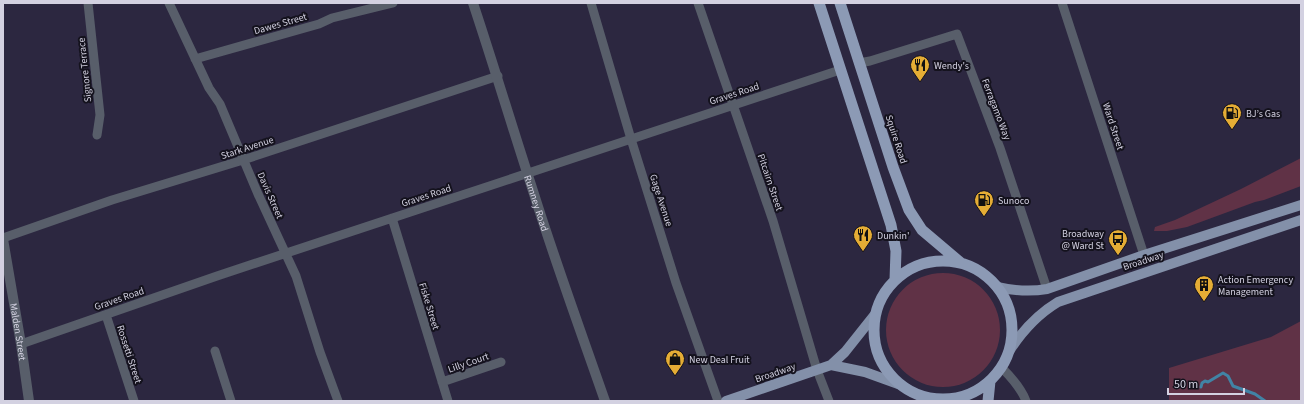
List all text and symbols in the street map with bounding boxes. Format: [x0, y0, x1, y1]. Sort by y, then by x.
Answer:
street label: Dawes Street [252, 10, 309, 38]
street label: Signore Terrace [75, 37, 95, 103]
restaurant icon: Wendy's [909, 54, 931, 82]
place label: Wendy's [934, 59, 969, 73]
street label: Ferragamo Way [978, 77, 1014, 142]
street label: Graves Road [708, 79, 761, 109]
street label: Ward Street [1099, 101, 1127, 152]
fuel station icon: BJ’s Gas [1221, 102, 1243, 130]
place label: BJ’s Gas [1246, 107, 1280, 121]
street label: Squire Road [882, 113, 911, 166]
street label: Stark Avenue [219, 133, 275, 163]
street label: Pitcairn Street [754, 152, 787, 213]
street label: Davis Street [254, 170, 287, 221]
street label: Rumney Road [520, 173, 552, 233]
street label: Gage Avenue [646, 173, 676, 228]
street label: Graves Road [400, 181, 453, 211]
fuel station icon: Sunoco [973, 189, 995, 217]
place label: Sunoco [998, 194, 1029, 208]
restaurant icon: Dunkin' [852, 224, 874, 252]
place label: Broadway @ Ward St [1061, 227, 1105, 253]
bus stop icon: Broadway @ Ward St [1107, 228, 1129, 256]
place label: Dunkin' [877, 229, 909, 243]
street label: Broadway [1121, 248, 1166, 274]
place label: Action Emergency Management [1218, 273, 1293, 299]
building icon: Action Emergency Management [1193, 274, 1215, 302]
street label: Fiske Street [415, 281, 443, 332]
street label: Graves Road [93, 284, 146, 314]
street label: Malden Street [6, 302, 29, 362]
street label: Rossetti Street [113, 323, 145, 386]
shop icon: New Deal Fruit [664, 348, 686, 376]
street label: Lilly Court [446, 349, 491, 376]
place label: New Deal Fruit [689, 353, 750, 367]
street label: Broadway [753, 359, 798, 386]
scale bar [1168, 370, 1244, 396]
text: 50 m [1174, 376, 1198, 393]

